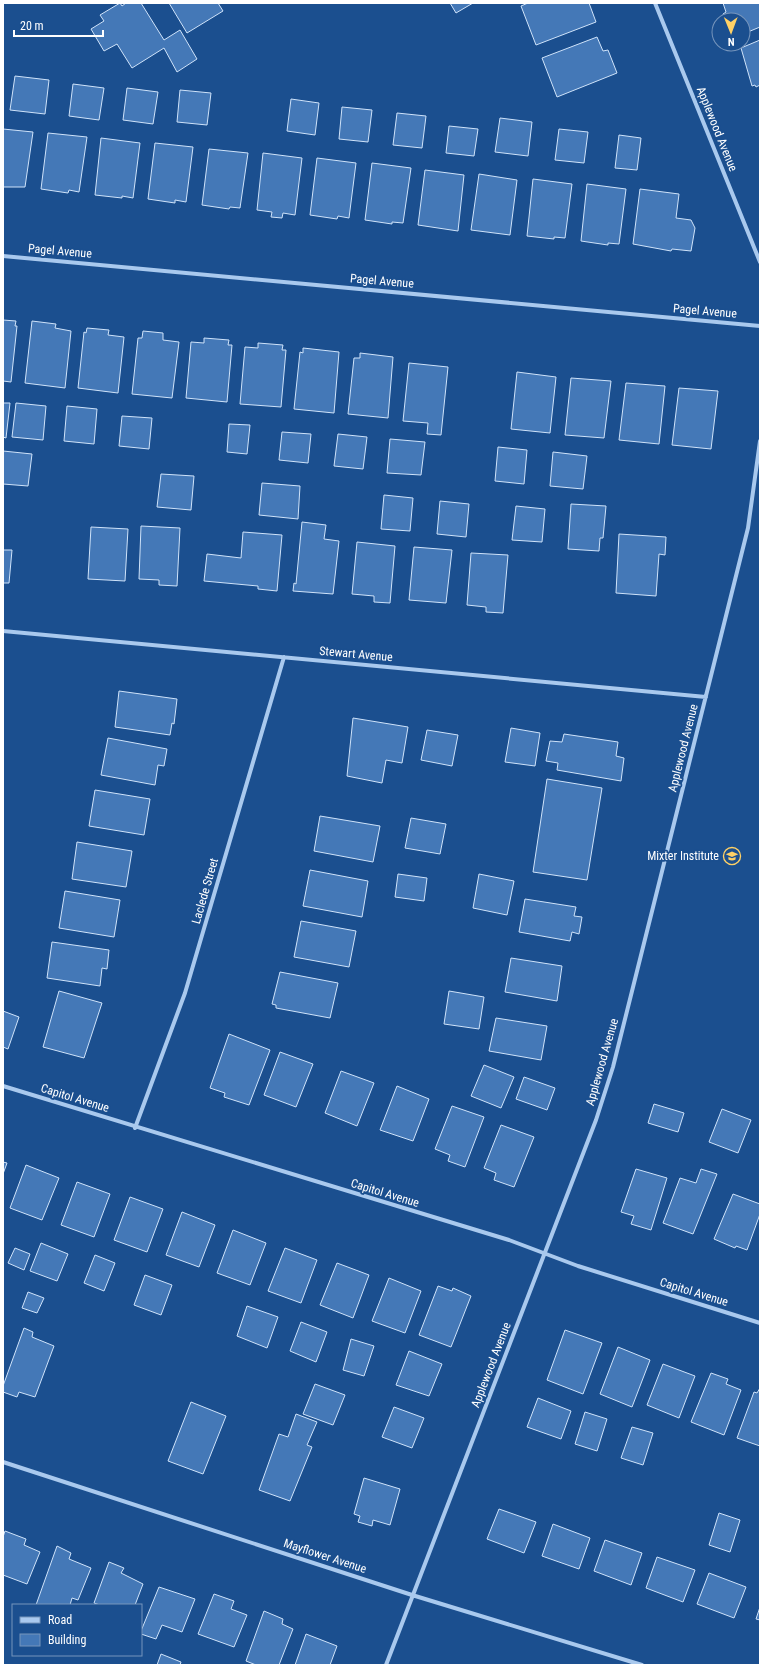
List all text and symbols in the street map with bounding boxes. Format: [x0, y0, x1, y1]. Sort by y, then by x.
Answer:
scale bar [14, 12, 103, 38]
north arrow [711, 12, 751, 52]
text: 20 m [20, 19, 44, 33]
text: N [727, 35, 735, 48]
street label: Applewood Avenue [694, 85, 741, 174]
street label: Pagel Avenue [28, 241, 93, 261]
street label: Pagel Avenue [350, 271, 415, 291]
street label: Pagel Avenue [673, 301, 738, 321]
street label: Stewart Avenue [319, 644, 394, 664]
street label: Applewood Avenue [665, 702, 701, 793]
school or university icon: Mixter Institute [722, 846, 742, 866]
place label: Mixter Institute [647, 849, 719, 863]
street label: Laclede Street [189, 856, 221, 926]
street label: Applewood Avenue [583, 1016, 621, 1107]
street label: Capitol Avenue [39, 1081, 111, 1115]
street label: Capitol Avenue [349, 1176, 421, 1210]
street label: Capitol Avenue [658, 1275, 730, 1309]
street label: Applewood Avenue [468, 1320, 514, 1410]
street label: Mayflower Avenue [282, 1536, 368, 1576]
legend [12, 1604, 142, 1656]
text: Road [48, 1613, 72, 1627]
text: Building [48, 1633, 86, 1647]

